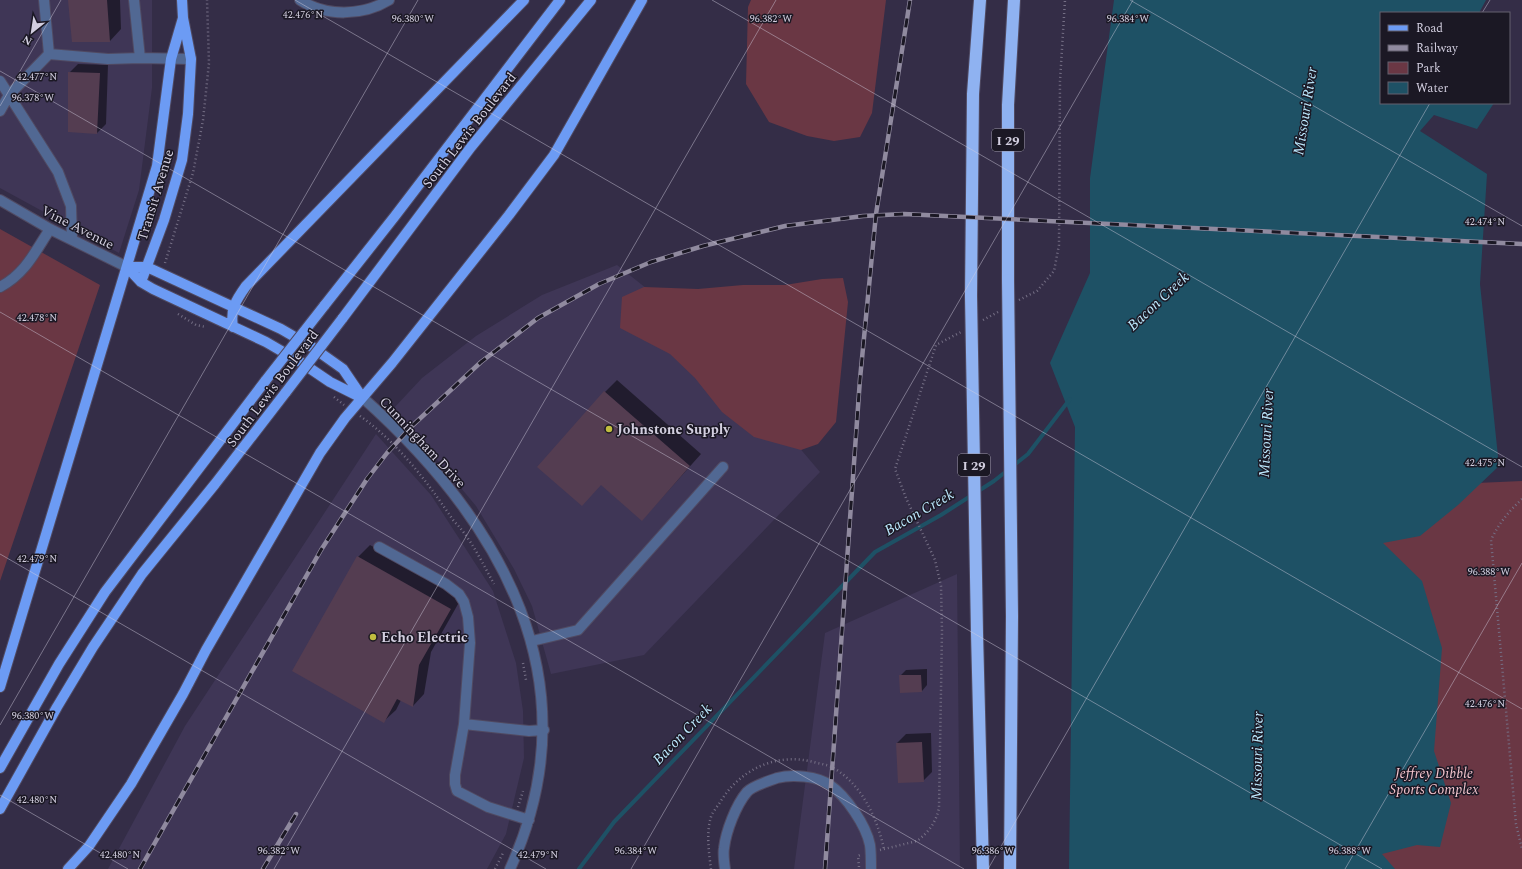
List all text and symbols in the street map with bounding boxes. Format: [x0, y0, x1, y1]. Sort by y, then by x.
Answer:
text: 42.476°N [283, 7, 323, 23]
text: 96.380°W [392, 11, 434, 27]
text: 96.382°W [750, 11, 792, 27]
text: 96.384°W [1107, 11, 1149, 27]
north arrow [12, 12, 52, 52]
legend [1380, 12, 1510, 104]
text: Road [1416, 19, 1443, 38]
text: N [19, 31, 35, 50]
text: Railway [1416, 39, 1459, 58]
text: Park [1416, 59, 1441, 78]
water label: Missouri River [1287, 64, 1324, 157]
street label: South Lewis Boulevard [417, 68, 522, 193]
text: 42.477°N [17, 69, 57, 85]
text: Water [1416, 79, 1448, 98]
text: 96.378°W [12, 90, 54, 106]
road number: I 29 [992, 129, 1024, 151]
street label: Transit Avenue [132, 147, 179, 244]
street label: Vine Avenue [38, 200, 118, 255]
text: 42.474°N [1465, 214, 1505, 230]
water label: Bacon Creek [1122, 266, 1195, 336]
text: 42.478°N [17, 310, 57, 326]
street label: South Lewis Boulevard [221, 325, 324, 451]
water label: Missouri River [1253, 387, 1280, 478]
street label: Cunningham Drive [374, 392, 471, 493]
place label: Johnstone Supply [617, 419, 731, 440]
marker: Johnstone Supply [604, 424, 614, 434]
road number: I 29 [958, 454, 990, 476]
text: 42.475°N [1465, 455, 1505, 471]
water label: Bacon Creek [880, 483, 959, 542]
text: 42.479°N [17, 551, 57, 567]
text: 96.388°W [1468, 564, 1510, 580]
place label: Echo Electric [381, 627, 468, 648]
marker: Echo Electric [368, 632, 378, 642]
text: 42.476°N [1465, 696, 1505, 712]
water label: Bacon Creek [647, 698, 718, 770]
text: 96.380°W [12, 708, 54, 724]
water label: Missouri River [1245, 710, 1270, 801]
park label: Jeffrey Dibble Sports Complex [1390, 763, 1478, 800]
text: 42.480°N [17, 792, 57, 808]
text: 96.382°W [258, 843, 300, 859]
text: 96.384°W [615, 843, 657, 859]
text: 96.386°W [972, 843, 1014, 859]
text: 96.388°W [1329, 843, 1371, 859]
text: 42.480°N [100, 847, 140, 863]
text: 42.479°N [518, 847, 558, 863]

